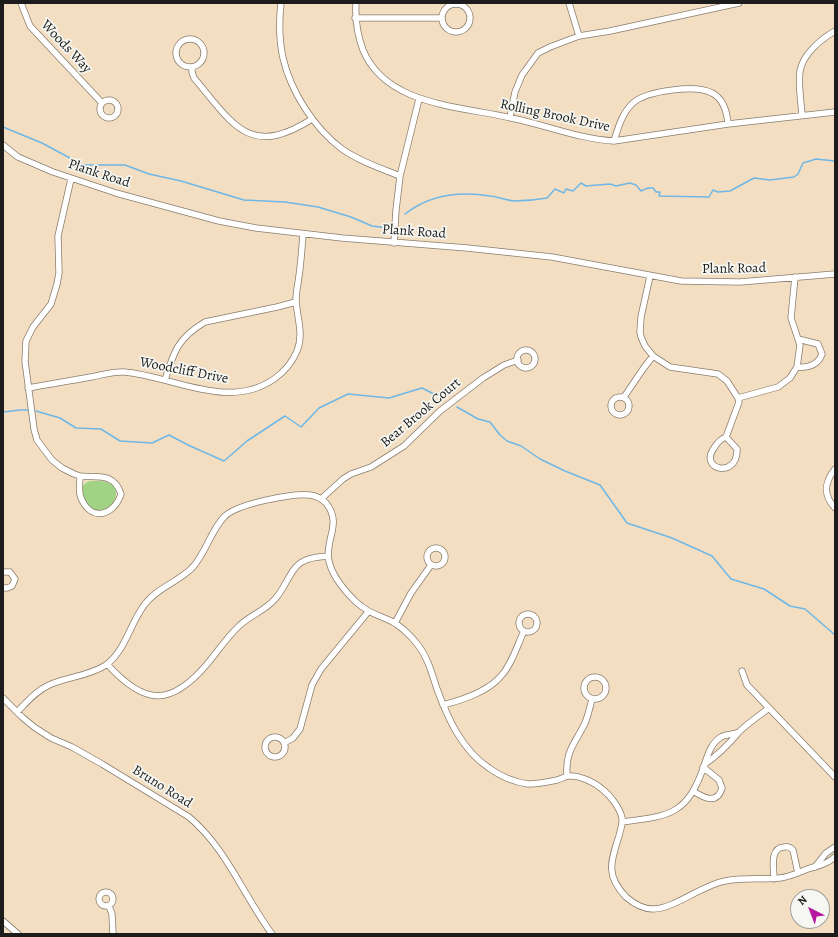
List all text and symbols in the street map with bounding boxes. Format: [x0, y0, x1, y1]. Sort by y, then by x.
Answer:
street label: Woods Way [37, 17, 95, 77]
street label: Rolling Brook Drive [499, 96, 611, 136]
street label: Plank Road [66, 156, 132, 192]
street label: Plank Road [381, 221, 447, 243]
street label: Plank Road [702, 260, 766, 278]
street label: Woodcliff Drive [138, 354, 230, 388]
street label: Bear Brook Court [378, 375, 464, 451]
street label: Bruno Road [129, 762, 195, 812]
north arrow [790, 889, 830, 929]
text: N [794, 892, 810, 909]

